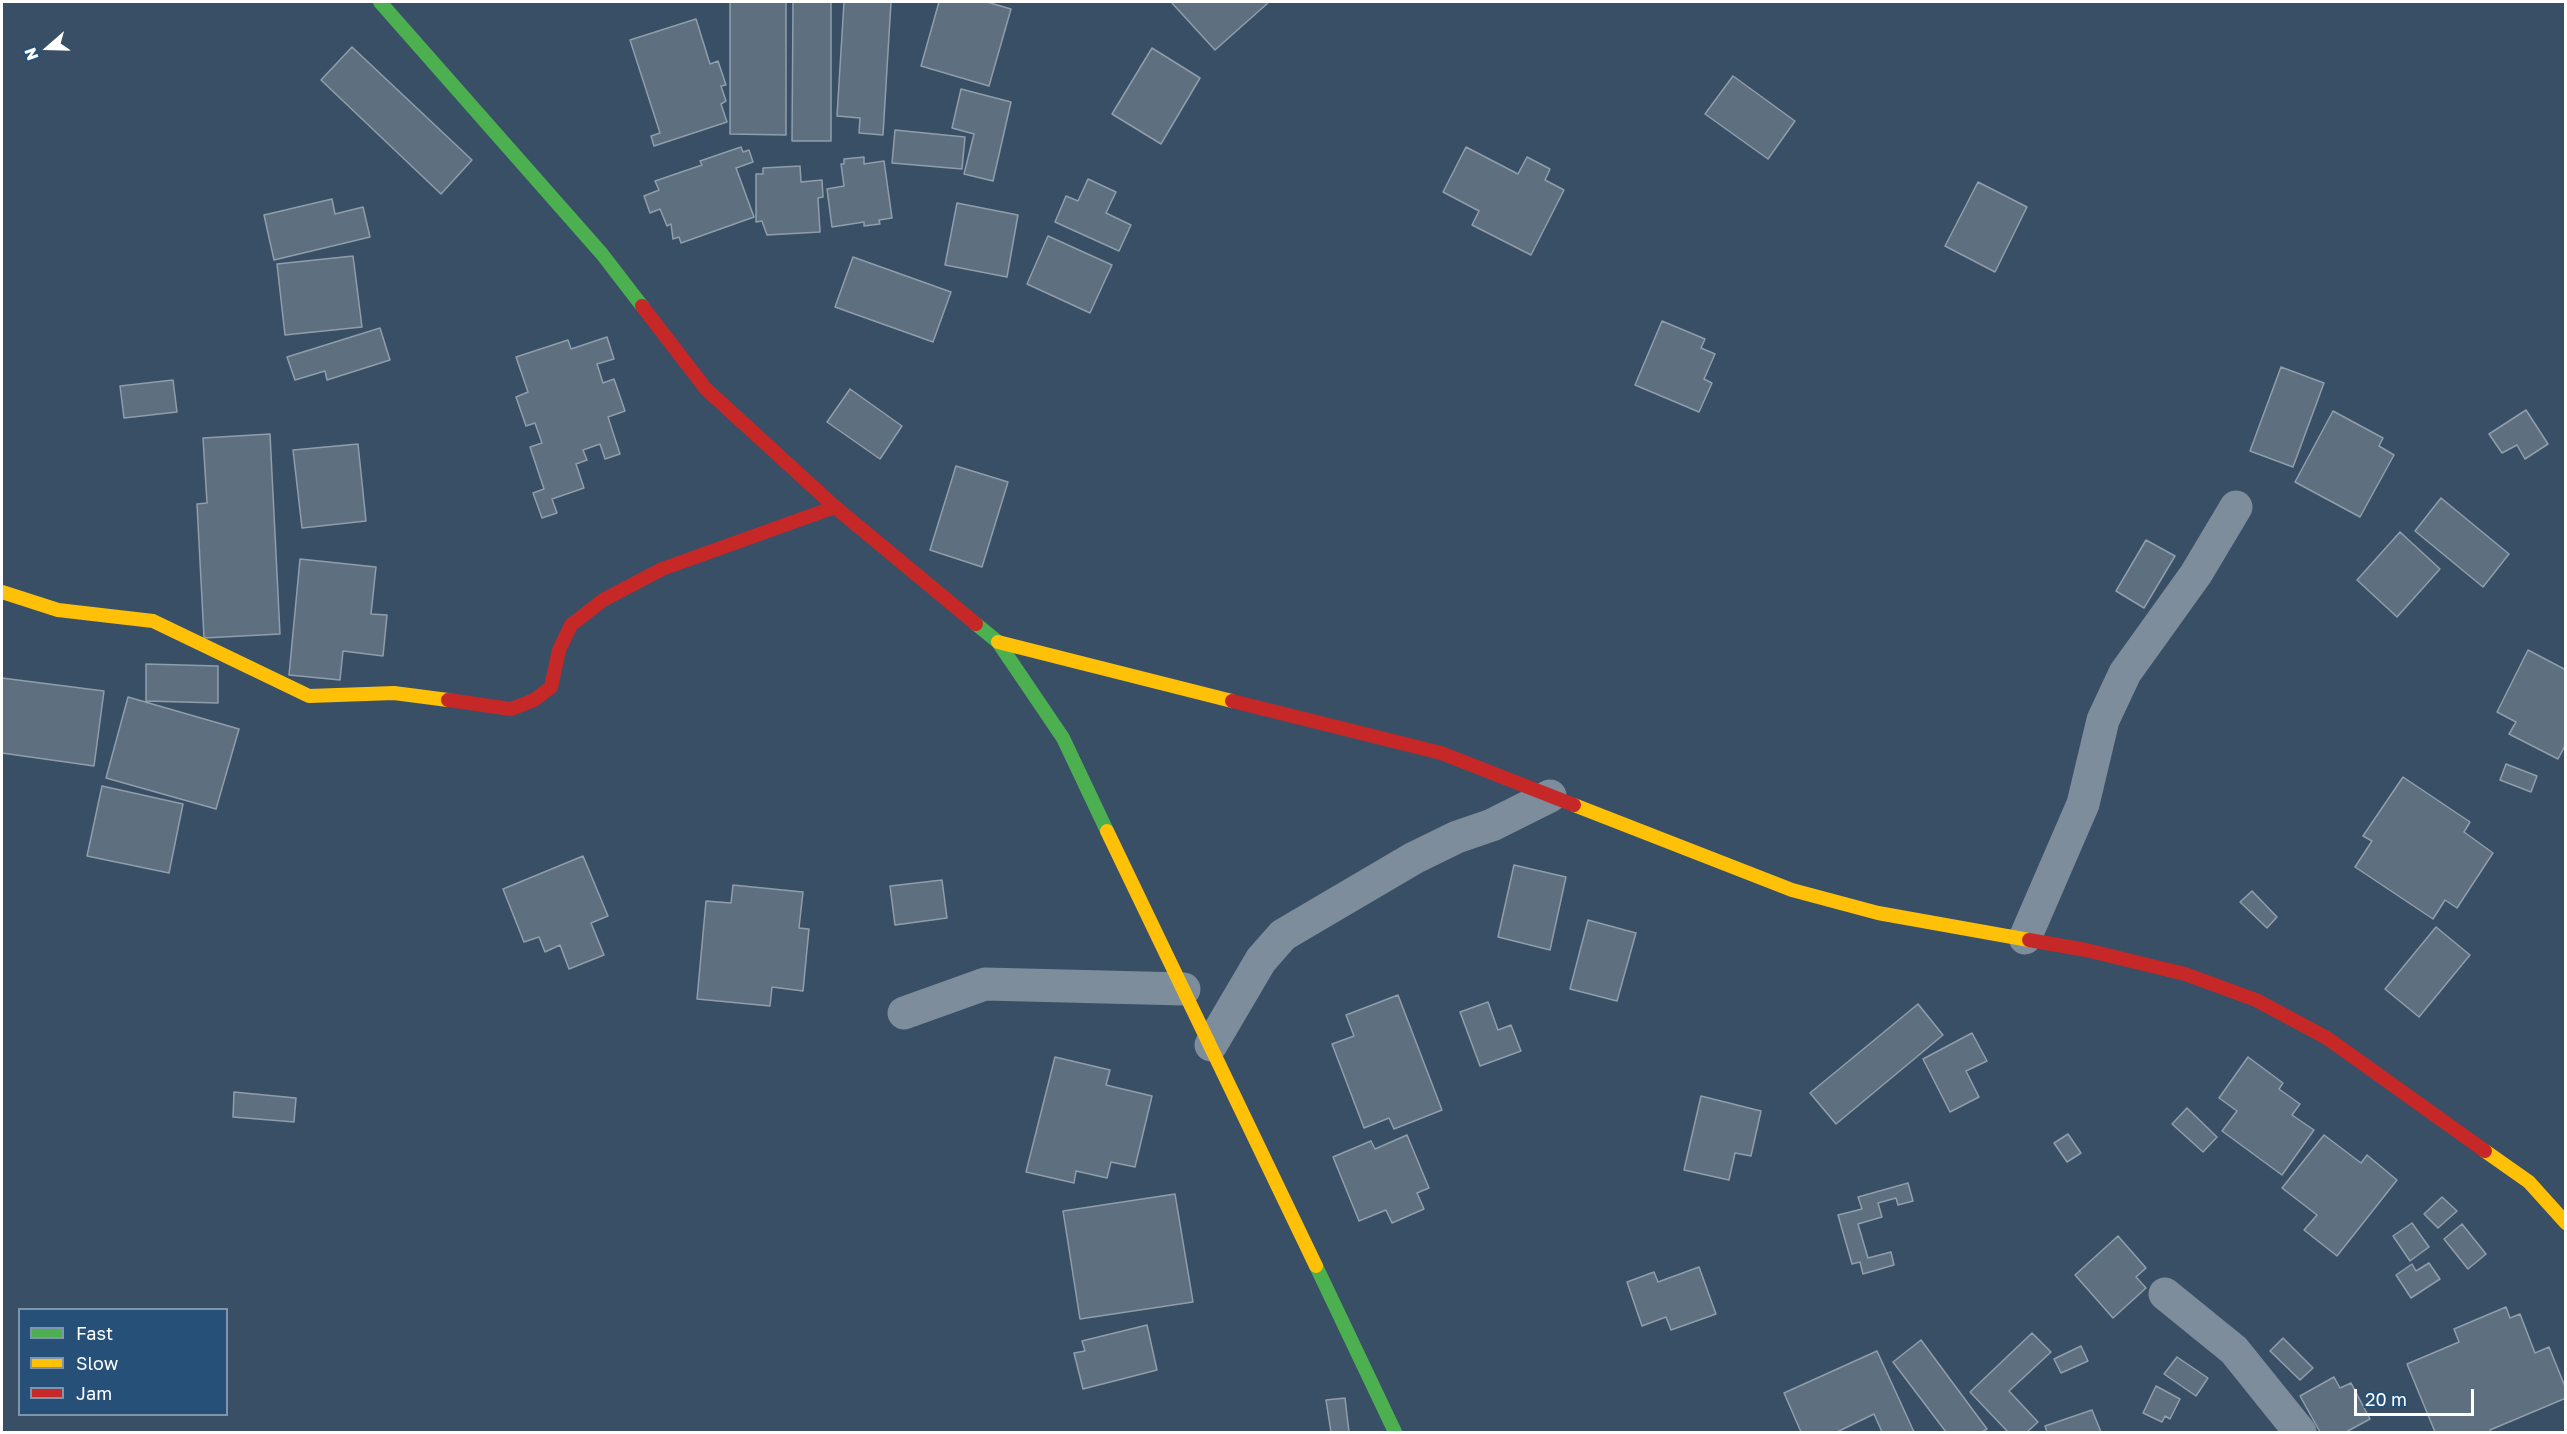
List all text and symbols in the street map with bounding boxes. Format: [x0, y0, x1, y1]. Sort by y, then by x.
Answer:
north arrow [18, 18, 78, 78]
text: N [20, 45, 43, 63]
legend [18, 1308, 228, 1416]
text: Fast [76, 1322, 113, 1344]
text: Slow [76, 1352, 118, 1374]
scale bar [2357, 1377, 2477, 1415]
text: Jam [76, 1382, 112, 1404]
text: 20 m [2365, 1388, 2407, 1410]

